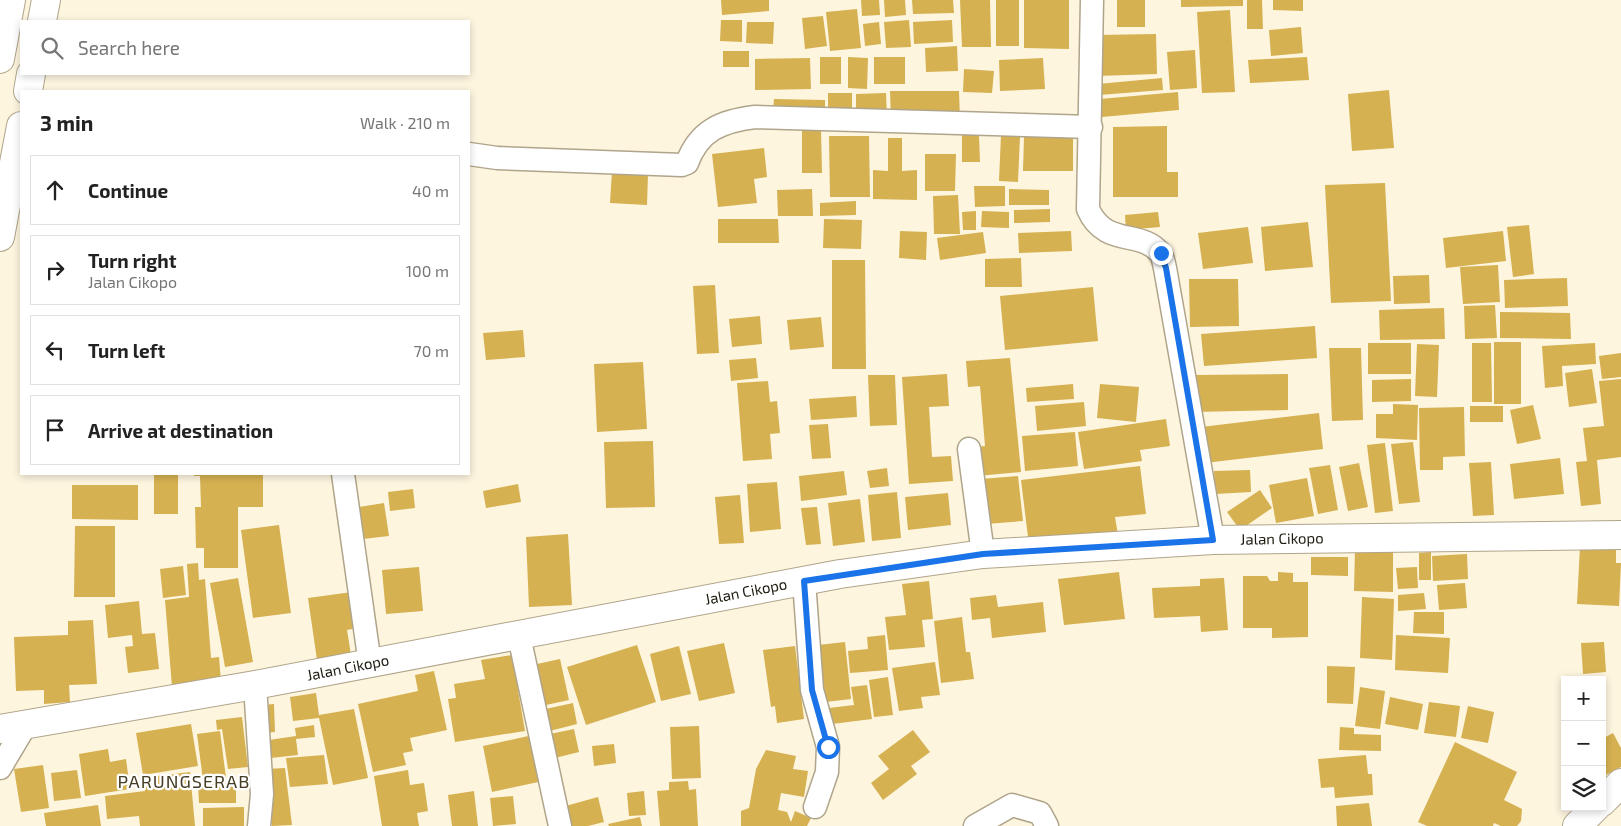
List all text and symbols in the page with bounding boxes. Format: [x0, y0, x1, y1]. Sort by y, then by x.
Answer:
search box [20, 20, 470, 75]
icon: search [38, 34, 66, 62]
text: Search here [78, 36, 180, 59]
text: 3 min [40, 110, 93, 135]
text: Walk · 210 m [360, 113, 450, 132]
icon: ahead [41, 176, 69, 204]
text: Continue [88, 179, 168, 202]
text: 40 m [412, 181, 449, 200]
route end [1150, 242, 1173, 265]
text: Turn right [88, 249, 176, 272]
icon: right [41, 256, 69, 284]
text: 100 m [406, 261, 449, 280]
text: Jalan Cikopo [88, 272, 177, 291]
icon: left [41, 336, 69, 364]
text: Turn left [88, 339, 165, 362]
text: 70 m [414, 341, 449, 360]
icon: arrive [41, 416, 69, 444]
text: Arrive at destination [88, 419, 273, 442]
street label: Jalan Cikopo [1240, 528, 1324, 548]
street label: Jalan Cikopo [703, 574, 789, 608]
street label: Jalan Cikopo [305, 650, 391, 684]
map controls [1561, 676, 1606, 811]
button: + [1561, 676, 1606, 721]
button: − [1561, 721, 1606, 766]
route start [817, 736, 840, 759]
button: layers [1561, 766, 1606, 811]
district label: PARUNGSERAB [118, 770, 250, 792]

